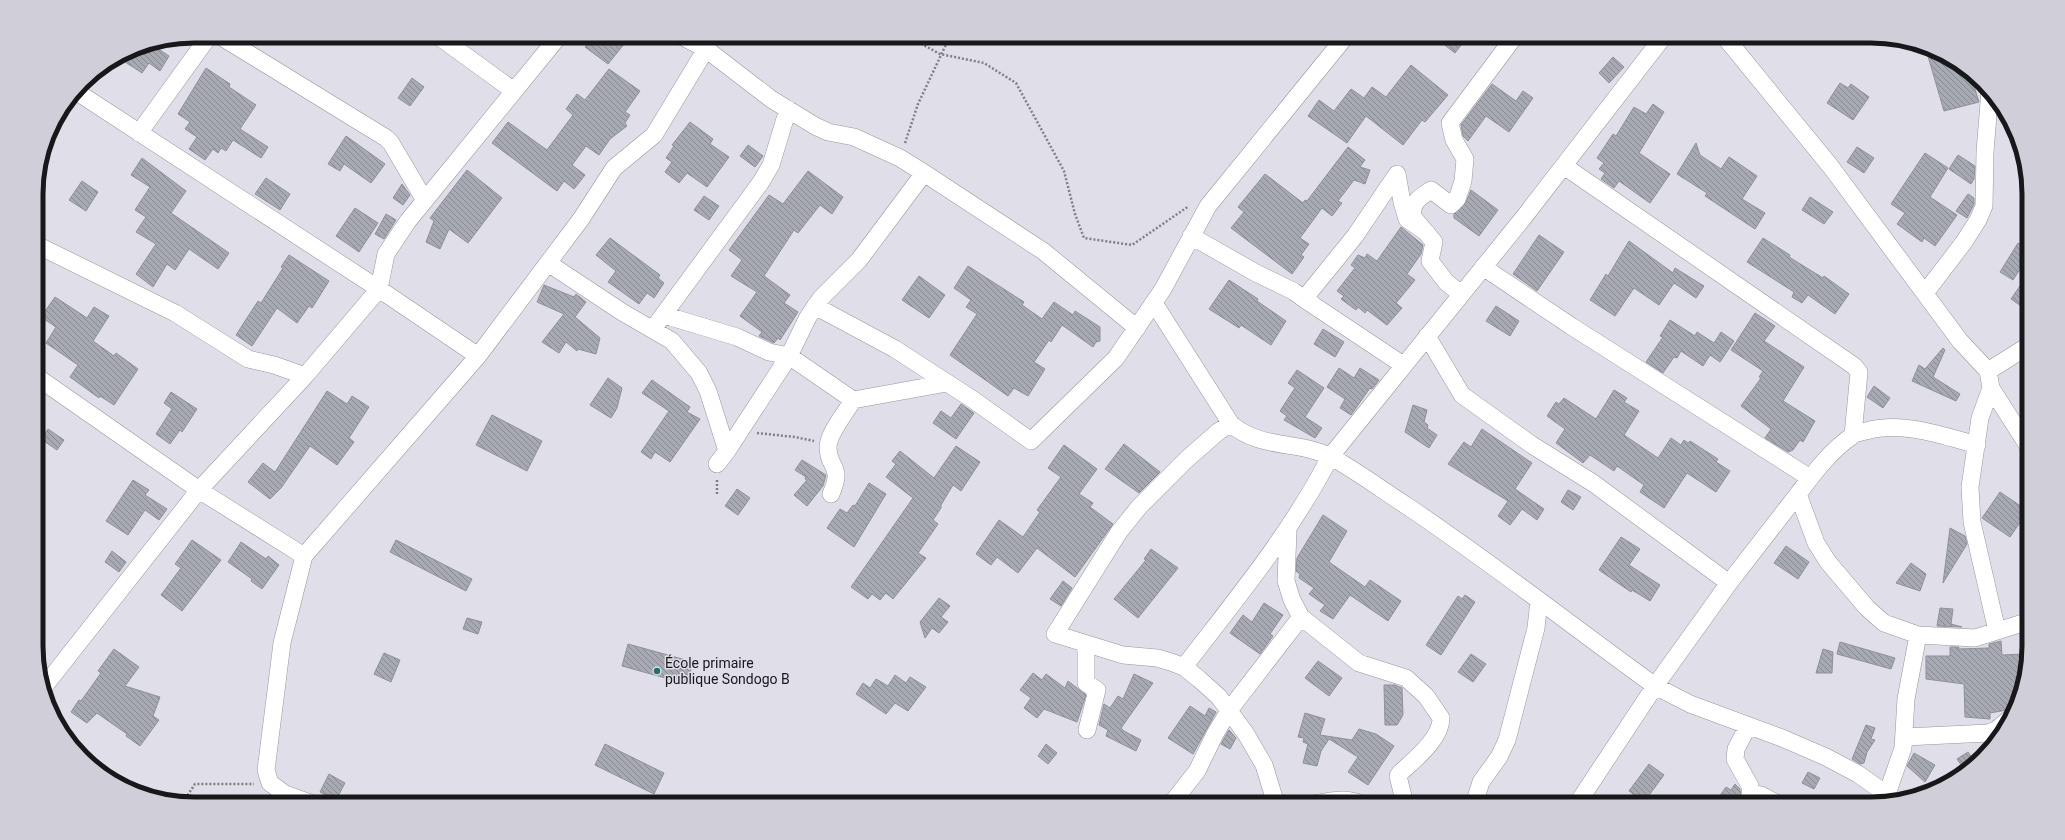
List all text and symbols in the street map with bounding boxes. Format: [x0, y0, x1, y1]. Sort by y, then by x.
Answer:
place label: École primaire publique Sondogo B [665, 654, 790, 687]
marker: École primaire publique Sondogo B [652, 666, 662, 676]

